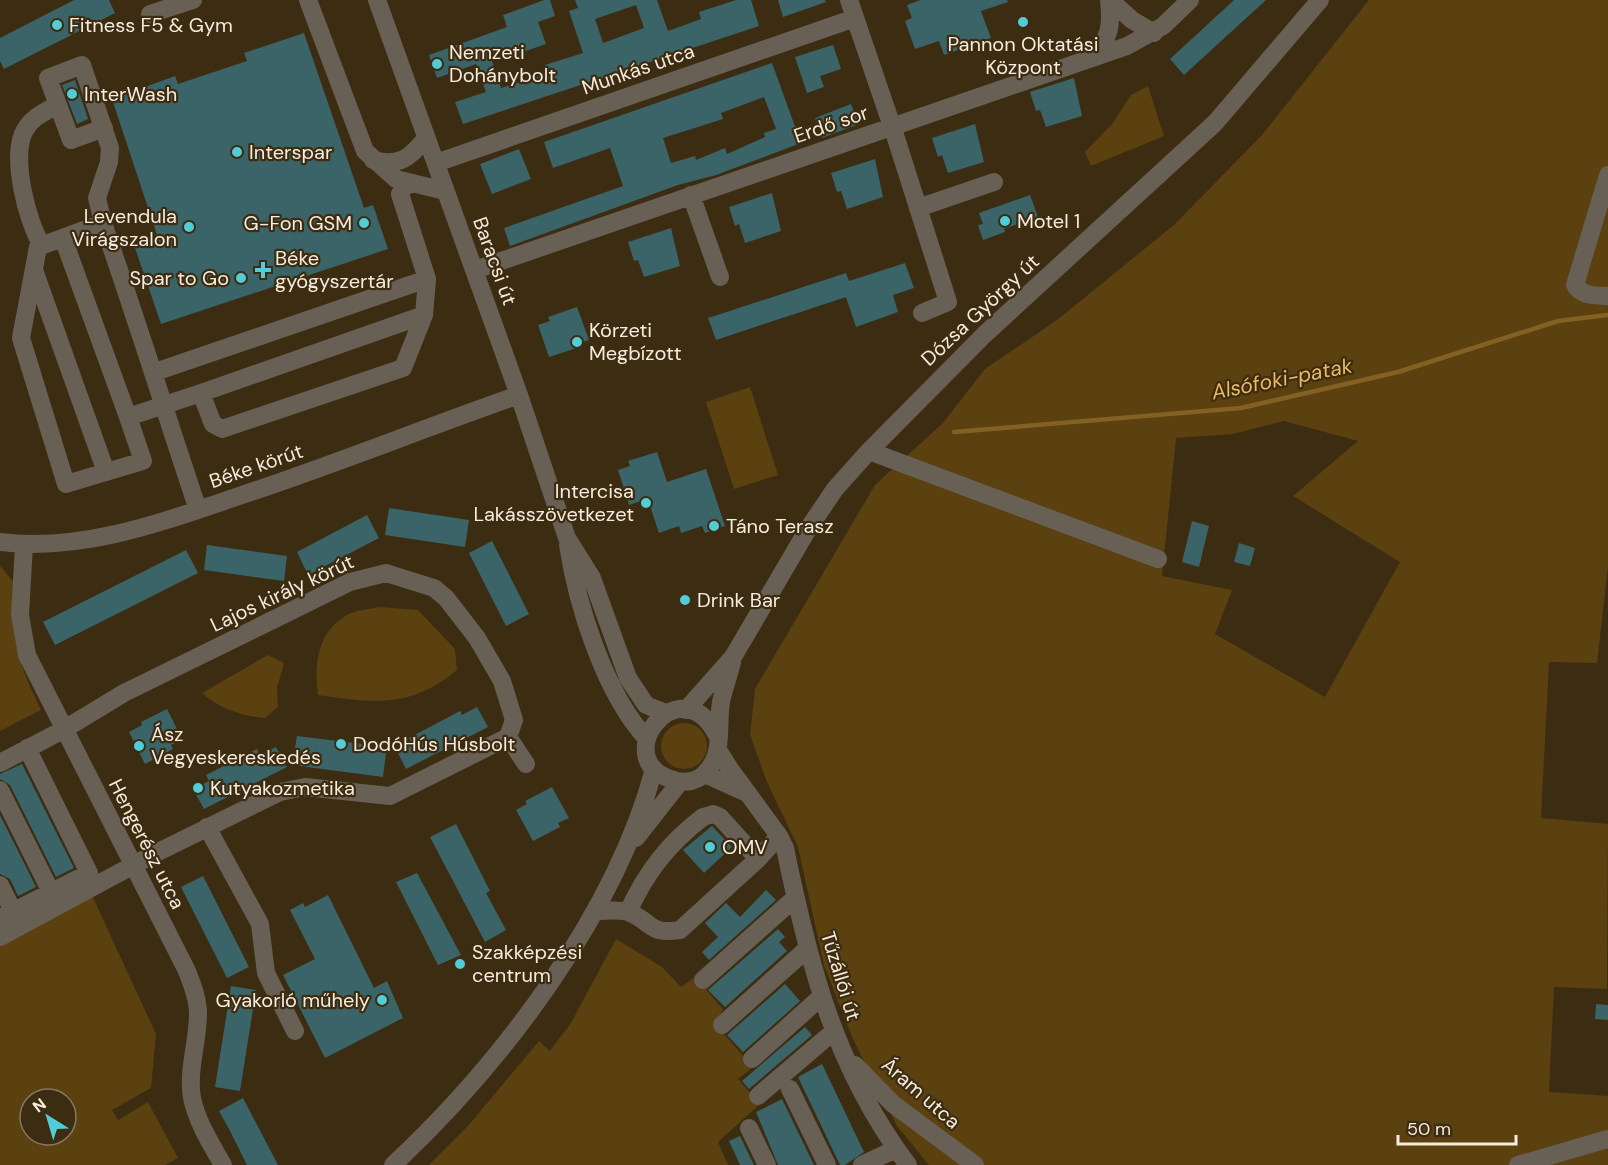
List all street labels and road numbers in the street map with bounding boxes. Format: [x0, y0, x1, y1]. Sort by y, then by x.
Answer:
street label: Munkás utca [578, 38, 698, 100]
street label: Erdő sor [790, 99, 872, 149]
street label: Baracsi út [467, 213, 523, 309]
street label: Dózsa György út [915, 248, 1045, 371]
street label: Béke körút [206, 438, 306, 494]
street label: Lajos király körút [206, 548, 358, 638]
street label: Hengerész utca [103, 774, 191, 914]
street label: Tűzállói út [815, 928, 867, 1024]
street label: Áram utca [876, 1052, 966, 1134]

